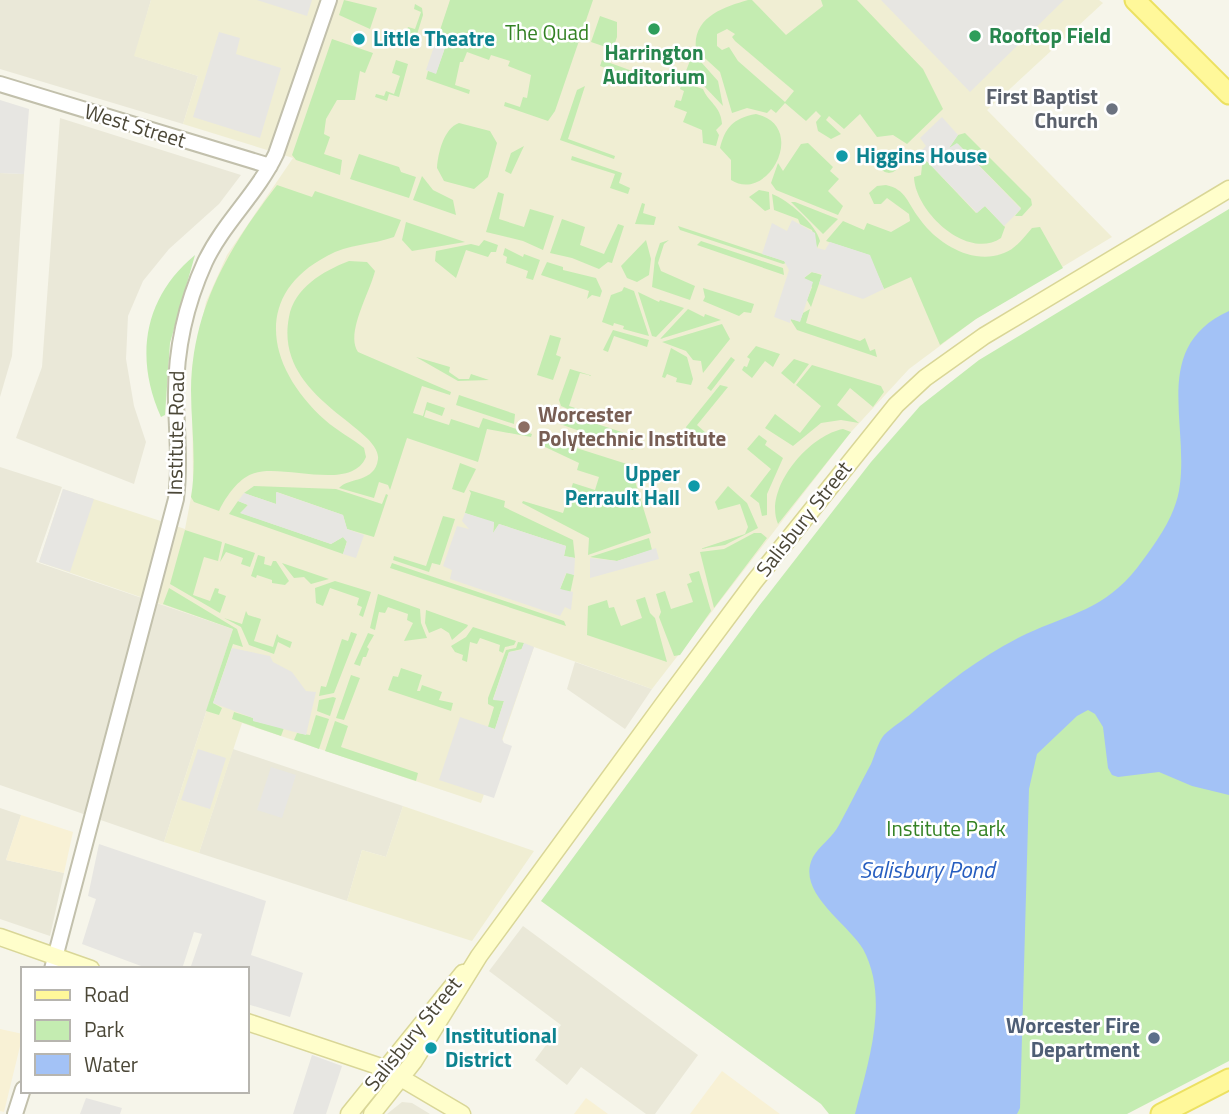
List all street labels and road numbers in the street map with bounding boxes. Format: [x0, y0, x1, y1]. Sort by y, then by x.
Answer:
street label: West Street [81, 94, 191, 156]
street label: Institute Road [158, 370, 192, 496]
street label: Salisbury Street [748, 453, 859, 583]
street label: Salisbury Street [356, 969, 469, 1098]

